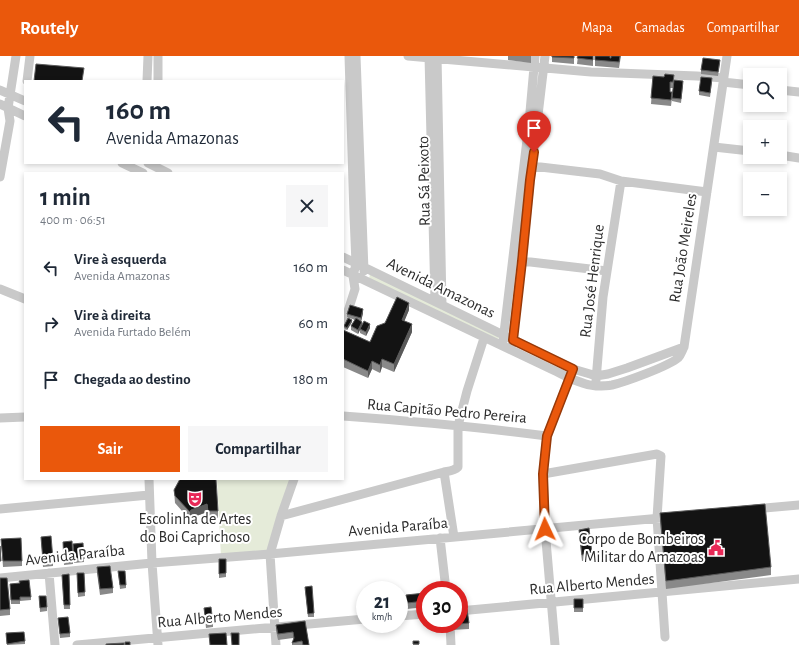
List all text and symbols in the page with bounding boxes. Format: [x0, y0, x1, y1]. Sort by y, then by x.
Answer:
text: Routely [20, 19, 79, 38]
text: Mapa [582, 21, 612, 35]
text: Camadas [634, 21, 685, 35]
text: Compartilhar [707, 21, 779, 35]
map controls [743, 68, 787, 216]
button: search [743, 68, 787, 112]
icon: left [40, 96, 92, 148]
text: 160 m [106, 97, 171, 125]
pin [517, 111, 551, 152]
icon: arrive [523, 117, 545, 139]
button: + [743, 120, 787, 164]
text: Avenida Amazonas [106, 130, 239, 148]
street label: Rua Sá Peixoto [415, 136, 433, 226]
button: − [743, 172, 787, 216]
button: close [286, 185, 328, 227]
text: 1 min [40, 186, 91, 210]
street label: Rua João Meireles [666, 192, 700, 304]
text: 400 m · 06:51 [40, 214, 106, 227]
street label: Rua José Henrique [577, 223, 607, 339]
text: Vire à esquerda [74, 252, 167, 267]
street label: Avenida Amazonas [384, 255, 498, 321]
icon: left [40, 257, 62, 279]
text: 160 m [293, 260, 328, 275]
text: Avenida Amazonas [74, 270, 170, 283]
text: Vire à direita [74, 308, 151, 323]
icon: right [40, 313, 62, 335]
text: 60 m [299, 316, 328, 331]
text: Avenida Furtado Belém [74, 326, 191, 339]
icon: arrive [40, 369, 62, 391]
text: Chegada ao destino [74, 372, 191, 387]
text: 180 m [293, 372, 328, 387]
street label: Rua Capitão Pedro Pereira [366, 396, 528, 426]
button: Sair [40, 426, 180, 472]
button: Compartilhar [188, 426, 328, 472]
theatre icon: Escolinha de Artes do Boi Caprichoso [186, 490, 204, 508]
position arrow [524, 508, 566, 550]
place label: Escolinha de Artes do Boi Caprichoso [139, 511, 251, 545]
street label: Avenida Paraíba [347, 515, 449, 539]
place label: Corpo de Bombeiros Militar do Amazoas [579, 531, 704, 565]
public building icon: Corpo de Bombeiros Militar do Amazoas [707, 539, 725, 557]
street label: Avenida Paraíba [24, 542, 126, 568]
street label: Rua Alberto Mendes [529, 571, 655, 597]
speed limit sign: 30 [416, 581, 468, 633]
text: 21 [374, 592, 390, 612]
street label: Rua Alberto Mendes [157, 604, 283, 630]
text: km/h [372, 612, 392, 622]

